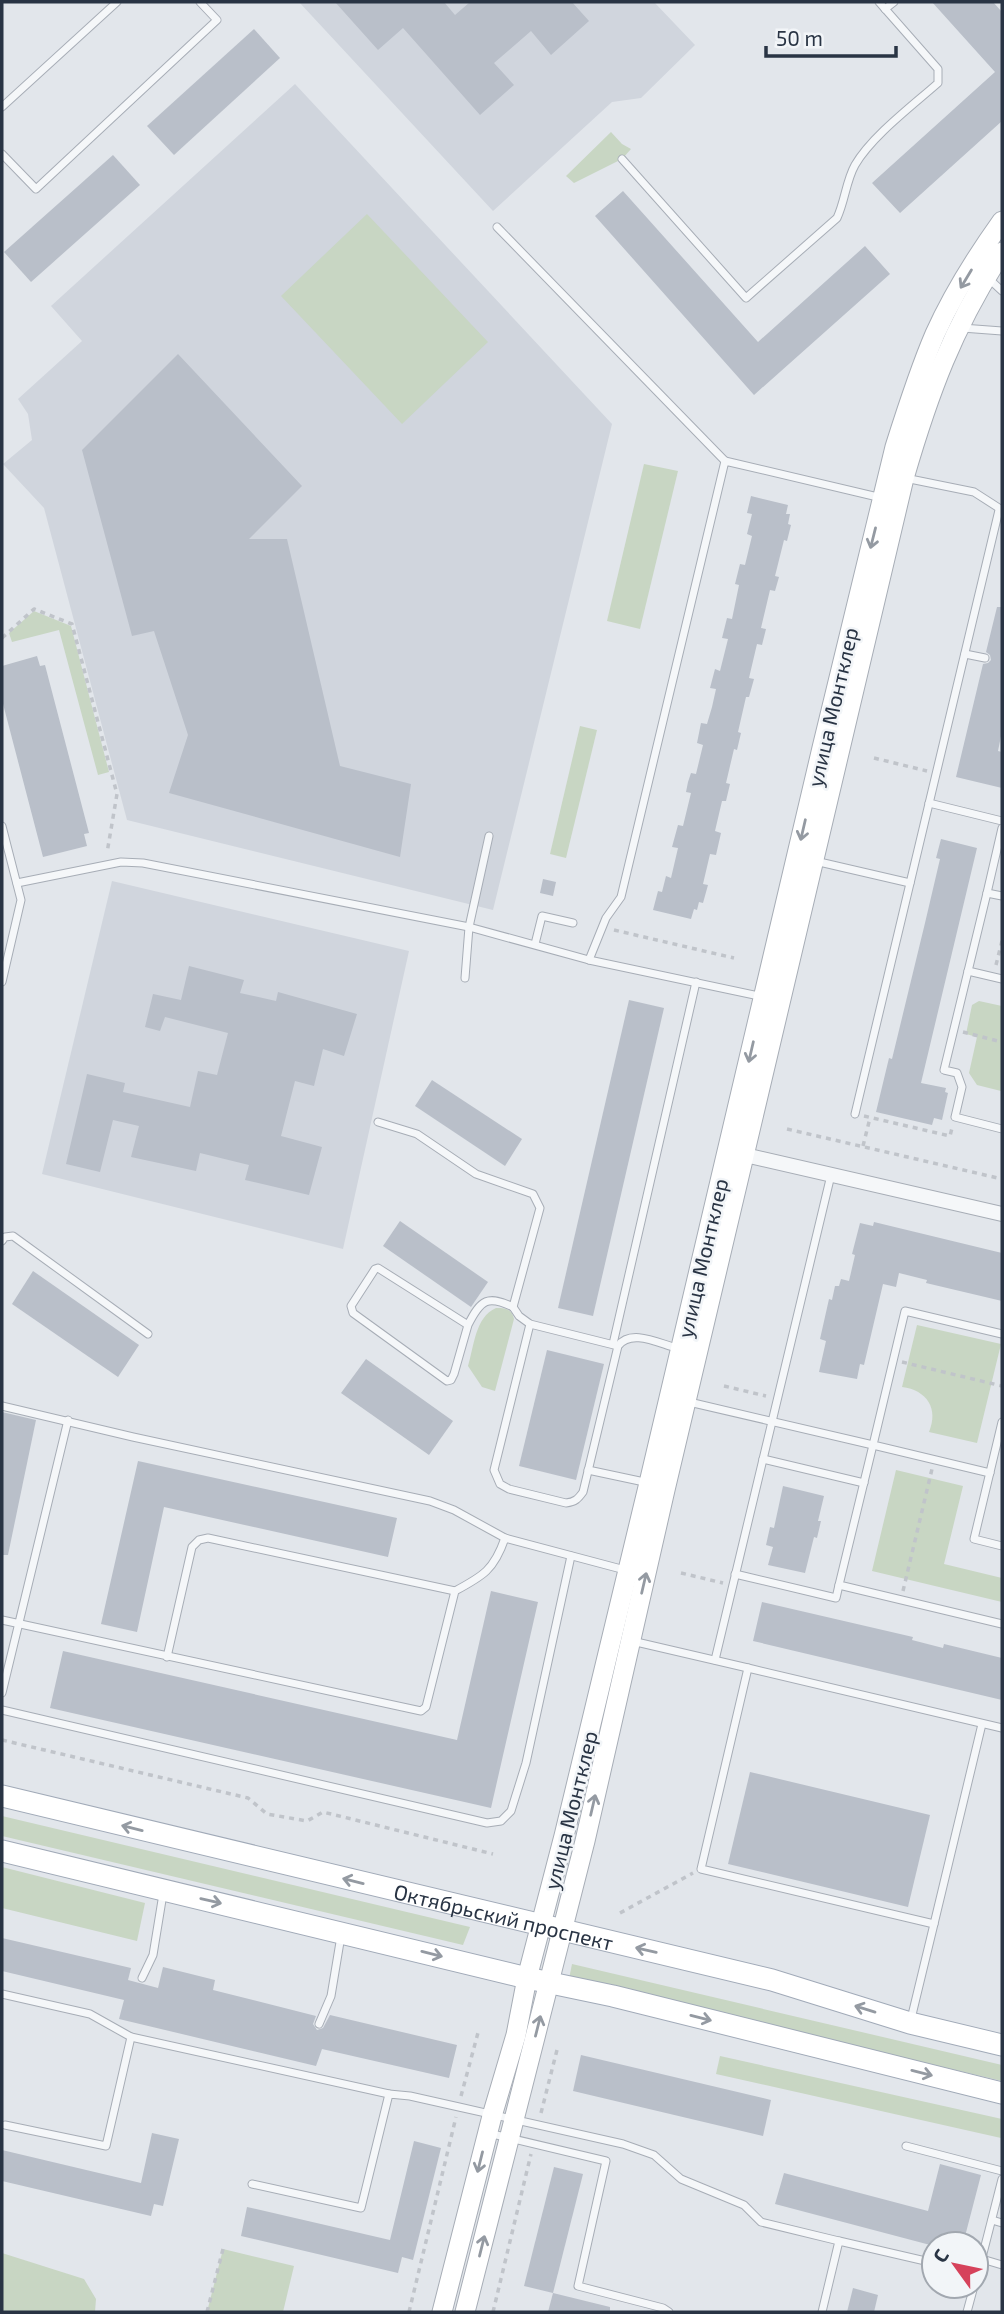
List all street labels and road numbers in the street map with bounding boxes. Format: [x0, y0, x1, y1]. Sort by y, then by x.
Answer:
street label: улица Монтклер [801, 625, 863, 789]
street label: улица Монтклер [671, 1176, 733, 1340]
street label: улица Монтклер [538, 1728, 603, 1892]
street label: Октябрьский проспект [392, 1878, 616, 1954]

